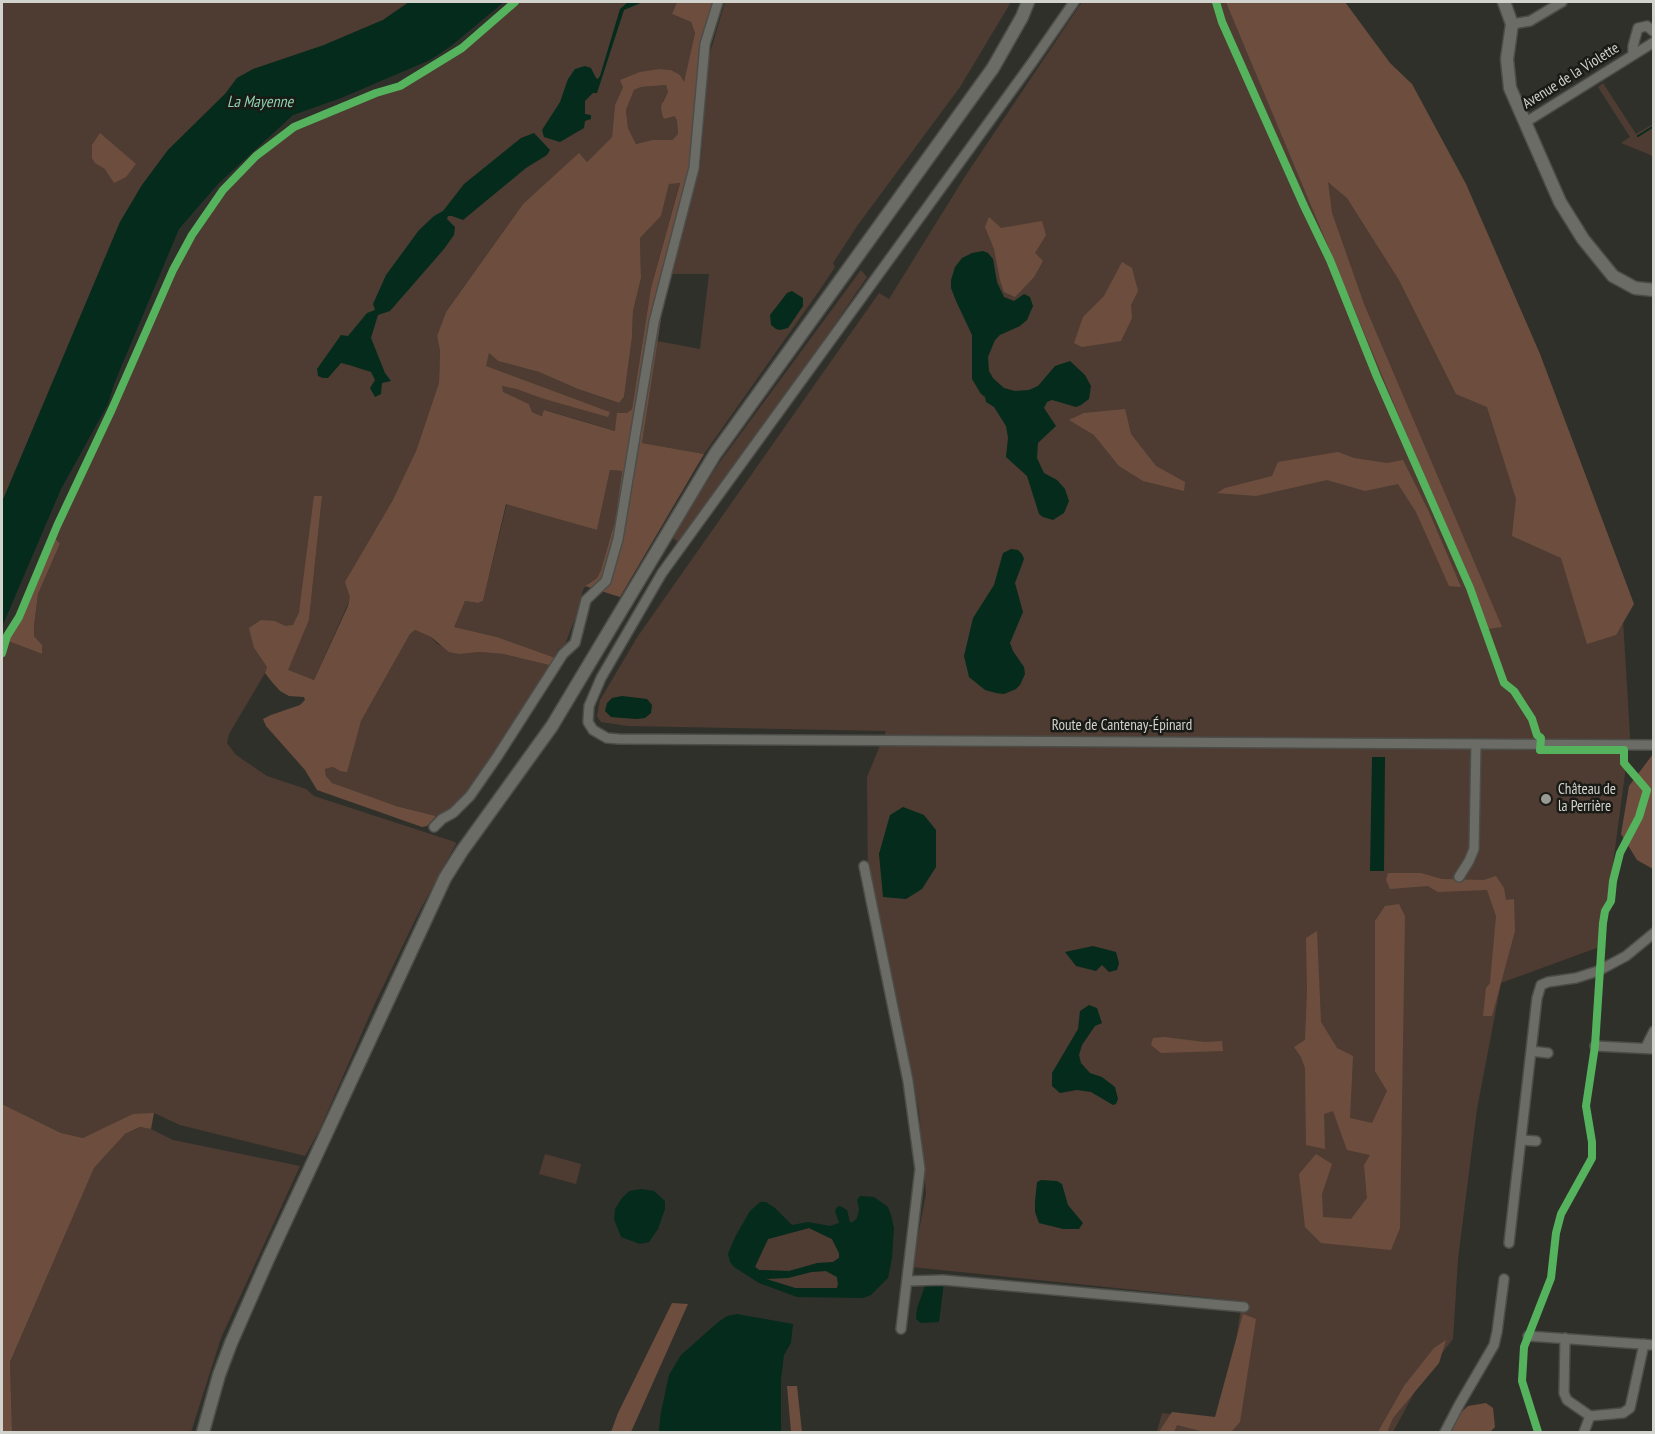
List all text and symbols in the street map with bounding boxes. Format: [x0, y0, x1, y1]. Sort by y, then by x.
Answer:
street label: Avenue de la Violette [1519, 39, 1623, 113]
water label: La Mayenne [227, 92, 293, 112]
street label: Route de Cantenay-Épinard [1052, 717, 1192, 735]
place label: Château de la Perrière [1558, 781, 1616, 816]
marker: Château de la Perrière [1539, 792, 1553, 806]

